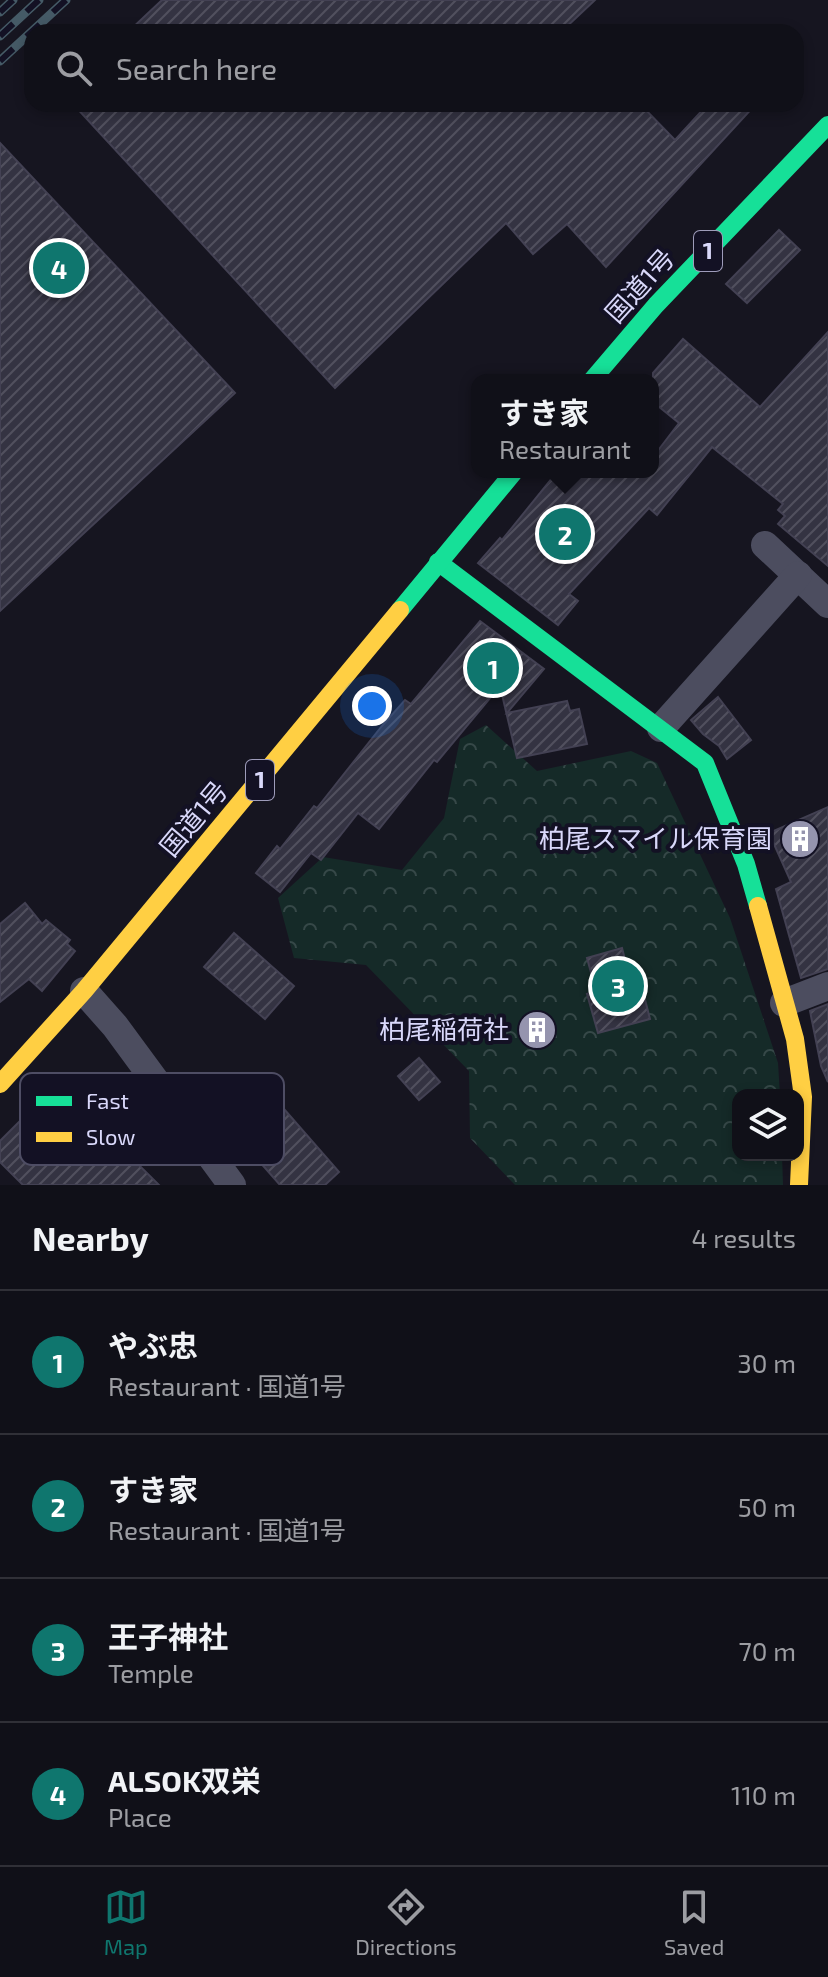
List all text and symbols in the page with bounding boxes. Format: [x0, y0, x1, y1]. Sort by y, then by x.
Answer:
search box [24, 24, 804, 112]
icon: search [52, 46, 96, 90]
text: Search here [116, 50, 277, 86]
road number: 1 [694, 231, 722, 271]
pin: 4 [33, 238, 85, 298]
street label: 国道1号 [598, 242, 680, 328]
popup [471, 374, 659, 478]
text: すき家 [499, 394, 589, 430]
text: Restaurant [499, 433, 631, 464]
pin: 2 [539, 504, 591, 564]
pin: 1 [467, 638, 519, 698]
your location [352, 686, 392, 726]
road number: 1 [246, 760, 274, 800]
street label: 国道1号 [153, 774, 233, 862]
building icon: 柏尾スマイル保育園 [779, 818, 821, 860]
place label: 柏尾スマイル保育園 [539, 822, 772, 853]
pin: 3 [592, 956, 644, 1016]
building icon: 柏尾稲荷社 [516, 1009, 558, 1051]
place label: 柏尾稲荷社 [379, 1013, 509, 1044]
legend [20, 1073, 284, 1165]
text: Fast [86, 1087, 129, 1113]
map controls [732, 1089, 804, 1161]
button: layers [732, 1089, 804, 1161]
text: Slow [86, 1123, 135, 1149]
text: Nearby [32, 1217, 149, 1258]
text: 4 results [691, 1222, 796, 1253]
text: やぶ忠 [108, 1327, 198, 1363]
text: 1 [52, 1347, 64, 1378]
text: 30 m [737, 1347, 796, 1378]
text: Restaurant · 国道1号 [108, 1370, 346, 1401]
text: すき家 [108, 1471, 198, 1507]
text: 2 [50, 1491, 66, 1522]
text: 50 m [738, 1491, 796, 1522]
text: Restaurant · 国道1号 [108, 1514, 346, 1545]
text: 王子神社 [108, 1618, 228, 1654]
text: 3 [51, 1635, 65, 1666]
text: 70 m [738, 1635, 796, 1666]
text: Temple [108, 1657, 194, 1688]
text: ALSOK双栄 [108, 1762, 261, 1798]
text: 4 [50, 1779, 66, 1810]
text: 110 m [731, 1779, 796, 1810]
text: Place [108, 1801, 172, 1832]
tab: Map [104, 1885, 148, 1959]
tab: Directions [355, 1885, 457, 1959]
tab: Saved [664, 1885, 724, 1959]

